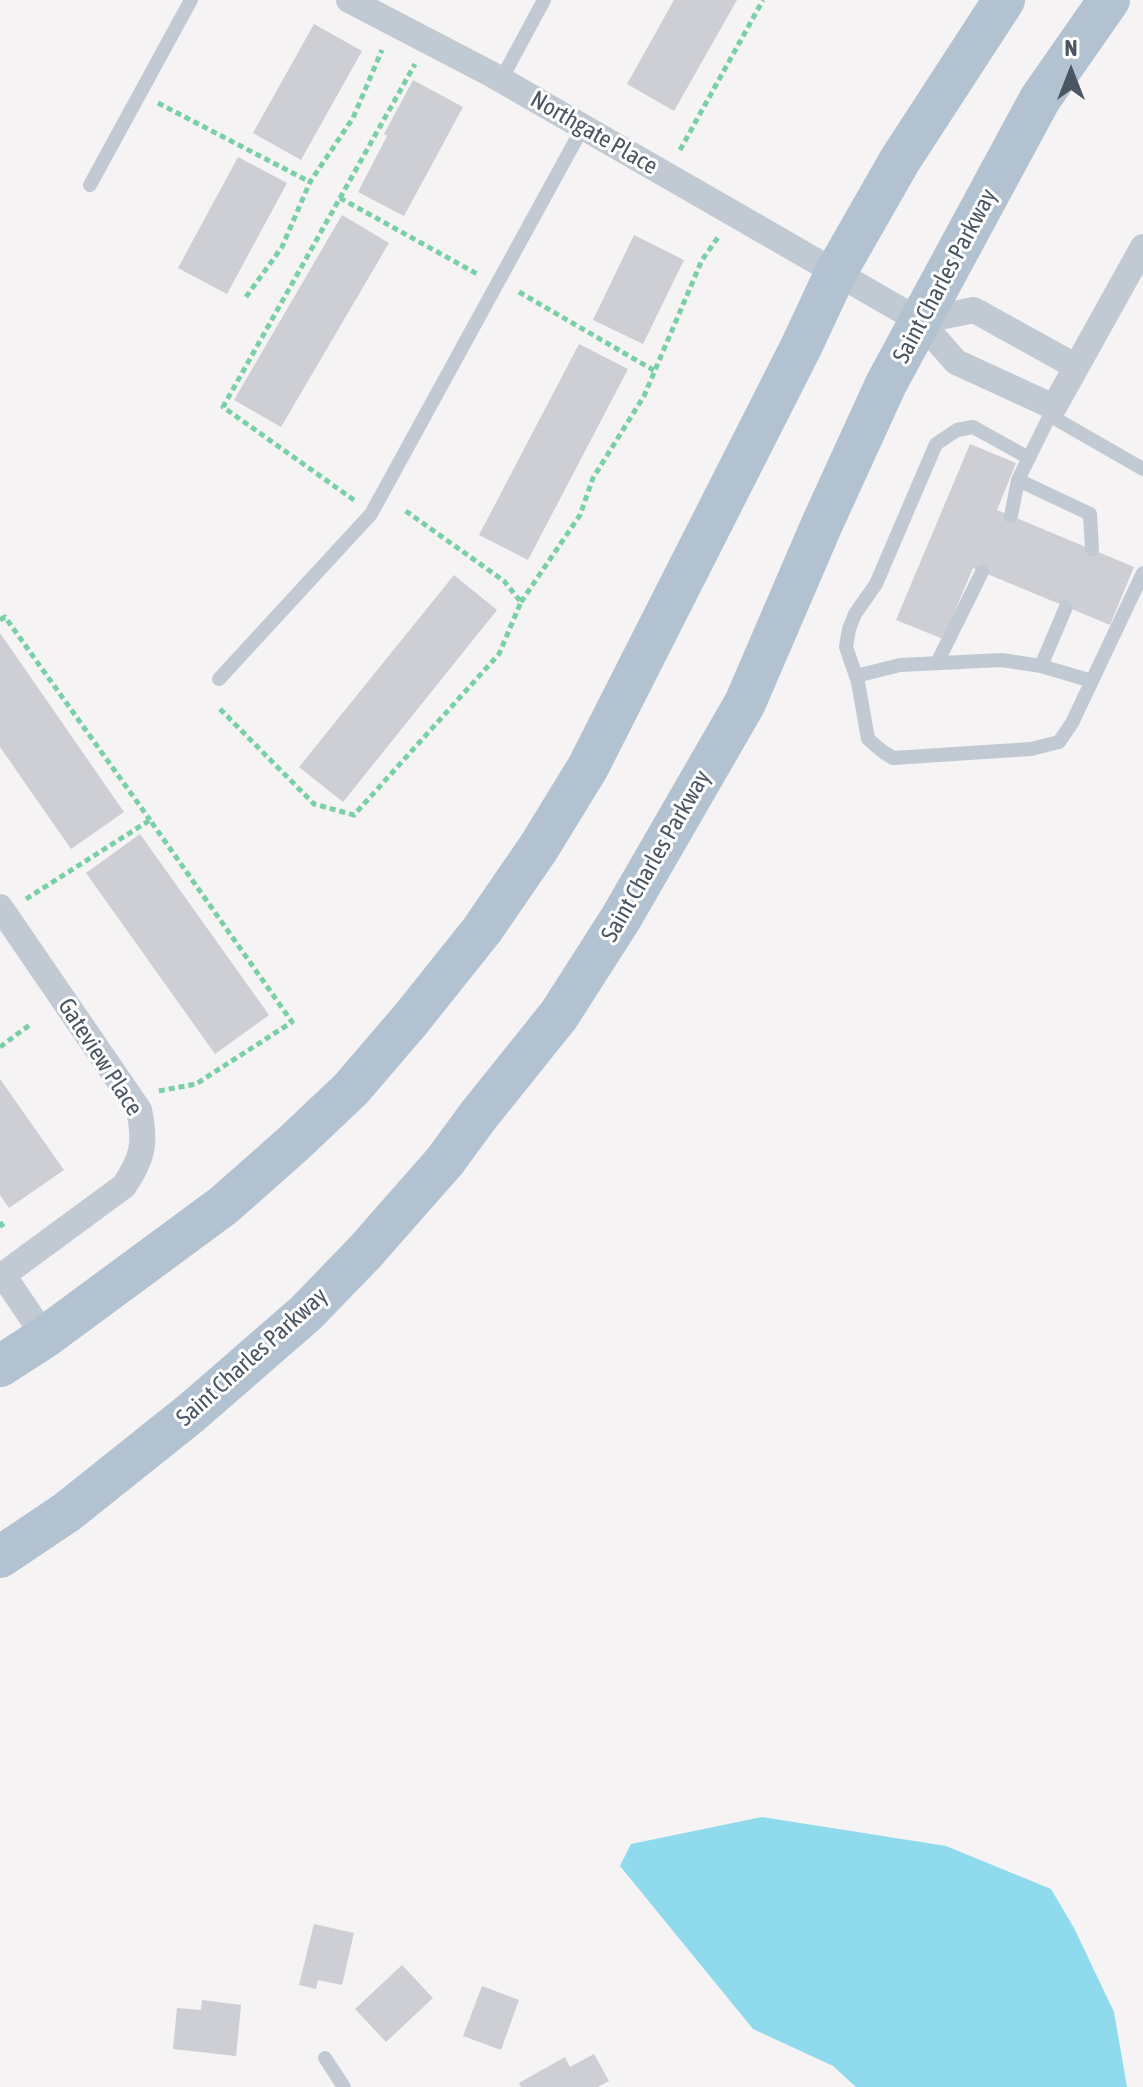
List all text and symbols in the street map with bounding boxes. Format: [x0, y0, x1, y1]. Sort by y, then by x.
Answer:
north arrow [1031, 32, 1111, 112]
text: N [1065, 35, 1077, 61]
street label: Northgate Place [525, 85, 663, 181]
street label: Saint Charles Parkway [887, 184, 1003, 368]
street label: Saint Charles Parkway [595, 765, 717, 947]
street label: Gateview Place [51, 993, 149, 1121]
street label: Saint Charles Parkway [171, 1282, 333, 1432]

